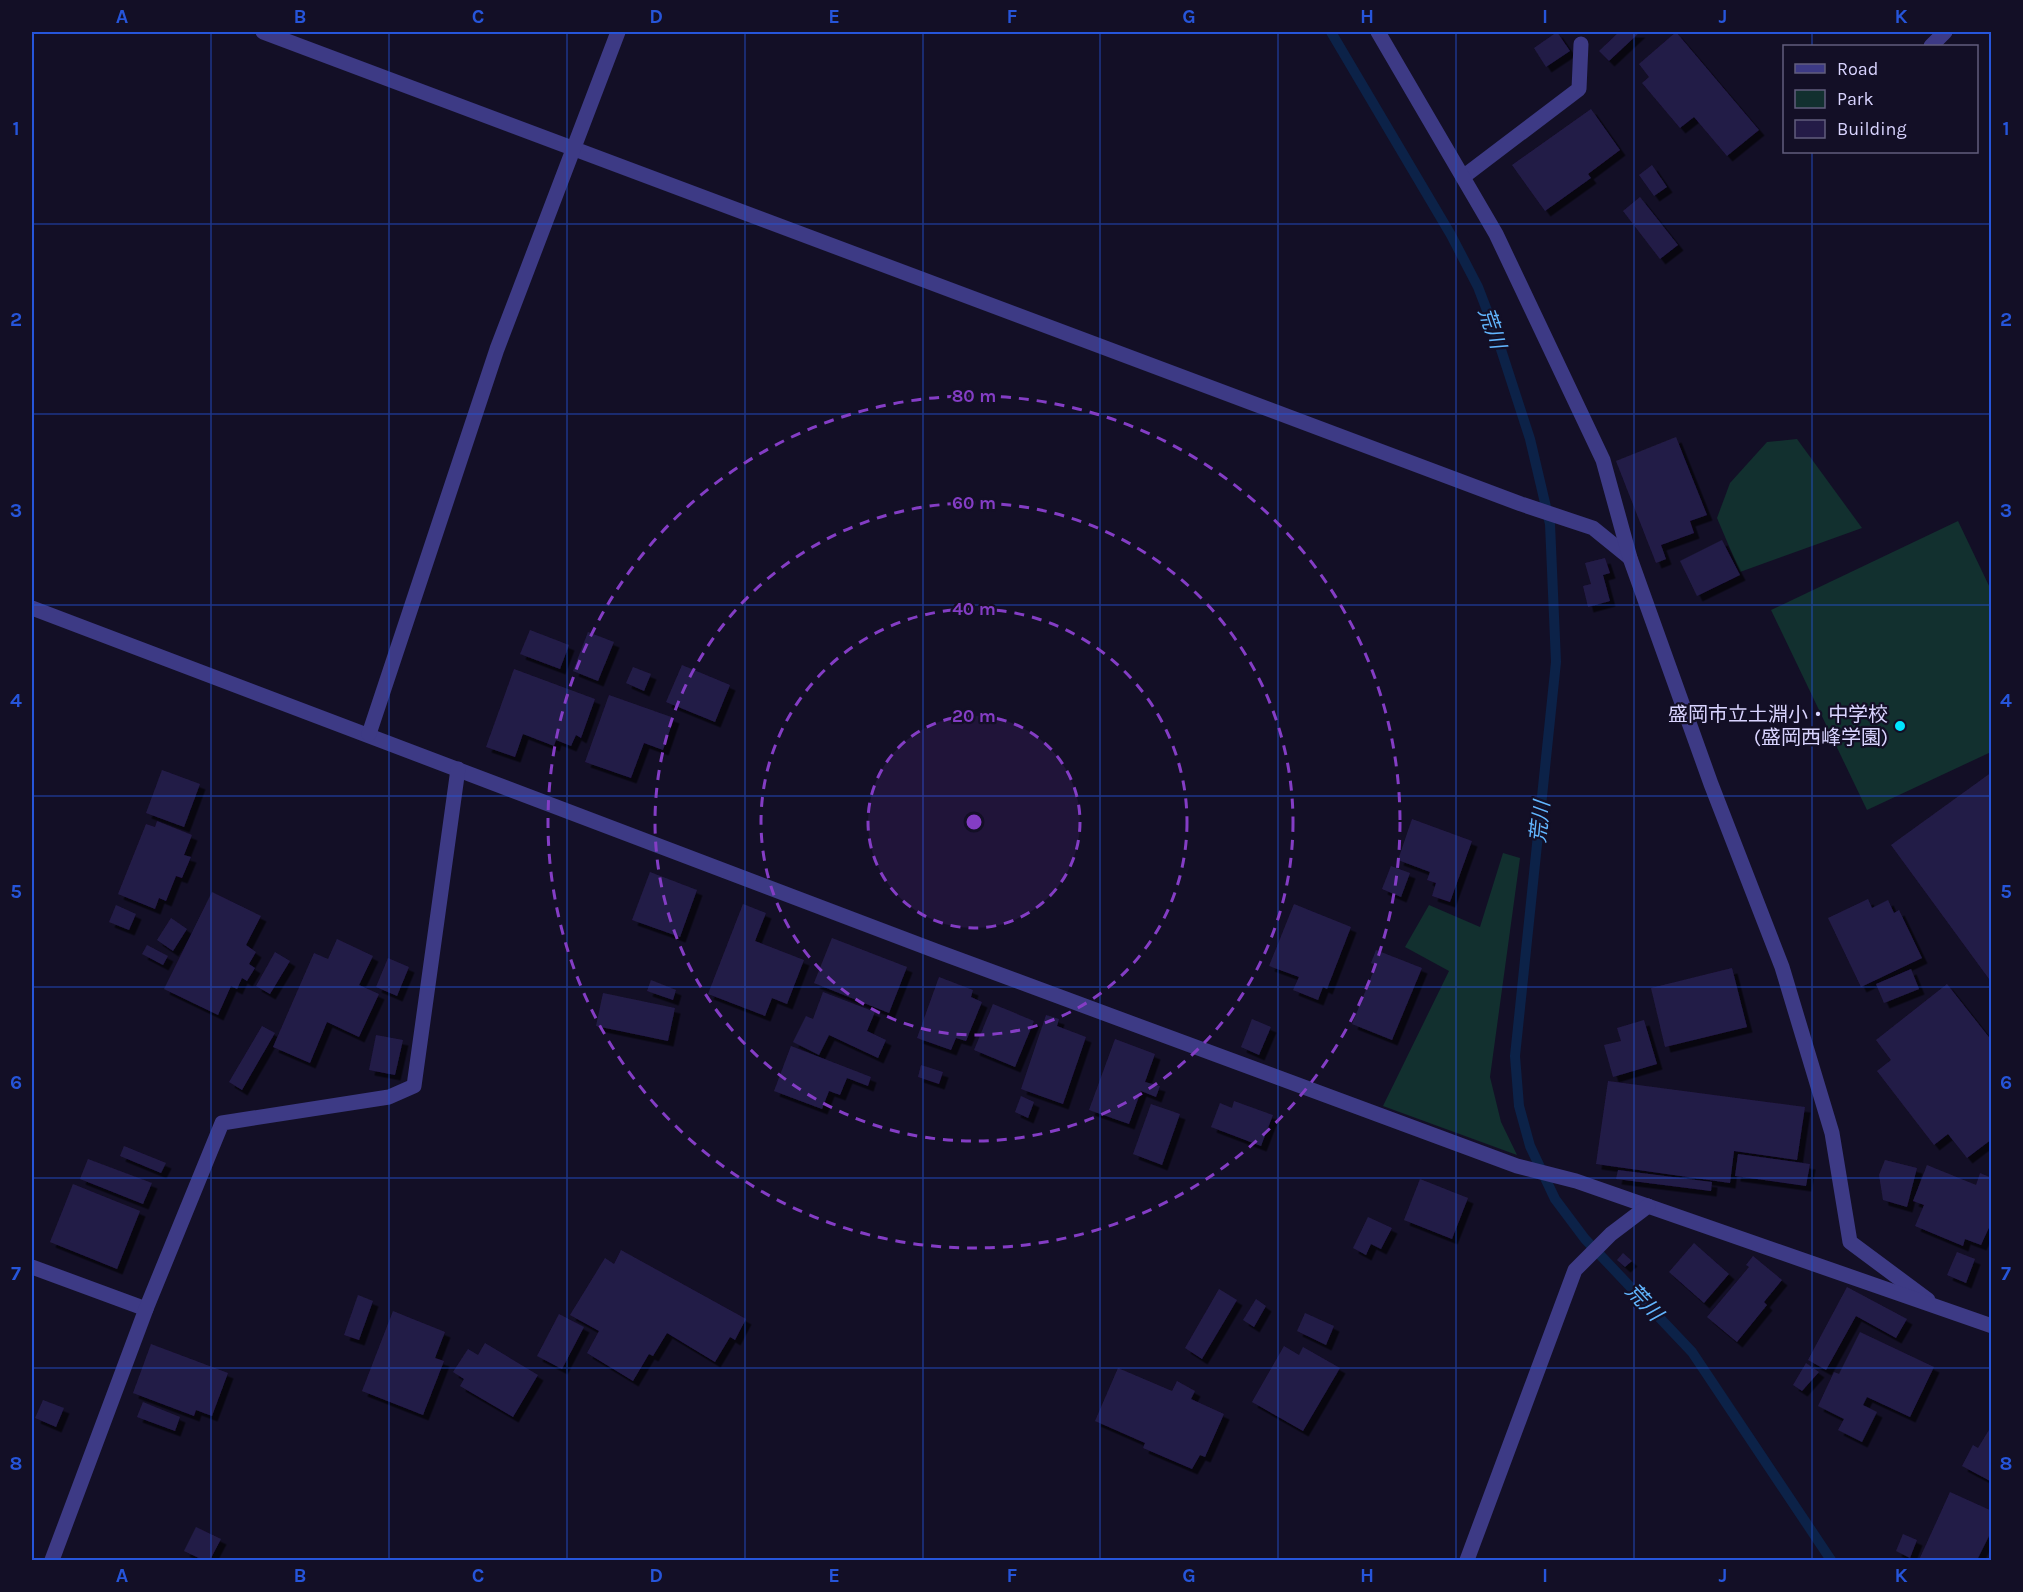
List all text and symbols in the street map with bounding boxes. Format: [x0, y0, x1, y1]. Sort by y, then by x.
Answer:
text: A [116, 5, 129, 28]
text: B [294, 5, 306, 28]
text: C [472, 5, 484, 28]
text: D [649, 5, 663, 28]
text: E [828, 5, 840, 28]
text: F [1007, 5, 1018, 28]
text: G [1182, 5, 1196, 28]
text: H [1360, 5, 1374, 28]
text: I [1542, 5, 1548, 28]
text: J [1719, 5, 1727, 28]
text: K [1894, 5, 1908, 28]
legend [1783, 45, 1978, 153]
text: Road [1837, 58, 1878, 80]
text: Park [1837, 88, 1874, 110]
text: 1 [12, 117, 20, 140]
text: 1 [2002, 117, 2010, 140]
text: Building [1837, 118, 1907, 140]
water label: 荒川 [1474, 304, 1511, 354]
text: 2 [10, 308, 22, 331]
text: 2 [2000, 308, 2012, 331]
text: 80 m [952, 385, 996, 407]
text: 60 m [952, 492, 996, 514]
text: 3 [10, 499, 22, 522]
text: 3 [2000, 499, 2012, 522]
text: 40 m [952, 598, 996, 620]
text: 4 [10, 689, 22, 712]
text: 4 [2000, 689, 2012, 712]
place label: 盛岡市立土淵小・中学校 (盛岡西峰学園) [1668, 703, 1888, 749]
text: 20 m [952, 705, 996, 727]
marker: 盛岡市立土淵小・中学校 (盛岡西峰学園) [1893, 719, 1907, 733]
water label: 荒川 [1526, 798, 1554, 844]
centre of rings [964, 812, 984, 832]
text: 5 [10, 880, 22, 903]
text: 5 [2000, 880, 2012, 903]
text: 6 [10, 1071, 22, 1094]
text: 6 [2000, 1071, 2012, 1094]
text: 7 [11, 1262, 21, 1285]
text: 7 [2001, 1262, 2011, 1285]
water label: 荒川 [1621, 1278, 1668, 1327]
text: 8 [10, 1452, 22, 1475]
text: 8 [2000, 1452, 2012, 1475]
text: A [116, 1564, 129, 1587]
text: B [294, 1564, 306, 1587]
text: C [472, 1564, 484, 1587]
text: D [649, 1564, 663, 1587]
text: E [828, 1564, 840, 1587]
text: F [1007, 1564, 1018, 1587]
text: G [1182, 1564, 1196, 1587]
text: H [1360, 1564, 1374, 1587]
text: I [1542, 1564, 1548, 1587]
text: J [1719, 1564, 1727, 1587]
text: K [1894, 1564, 1908, 1587]

